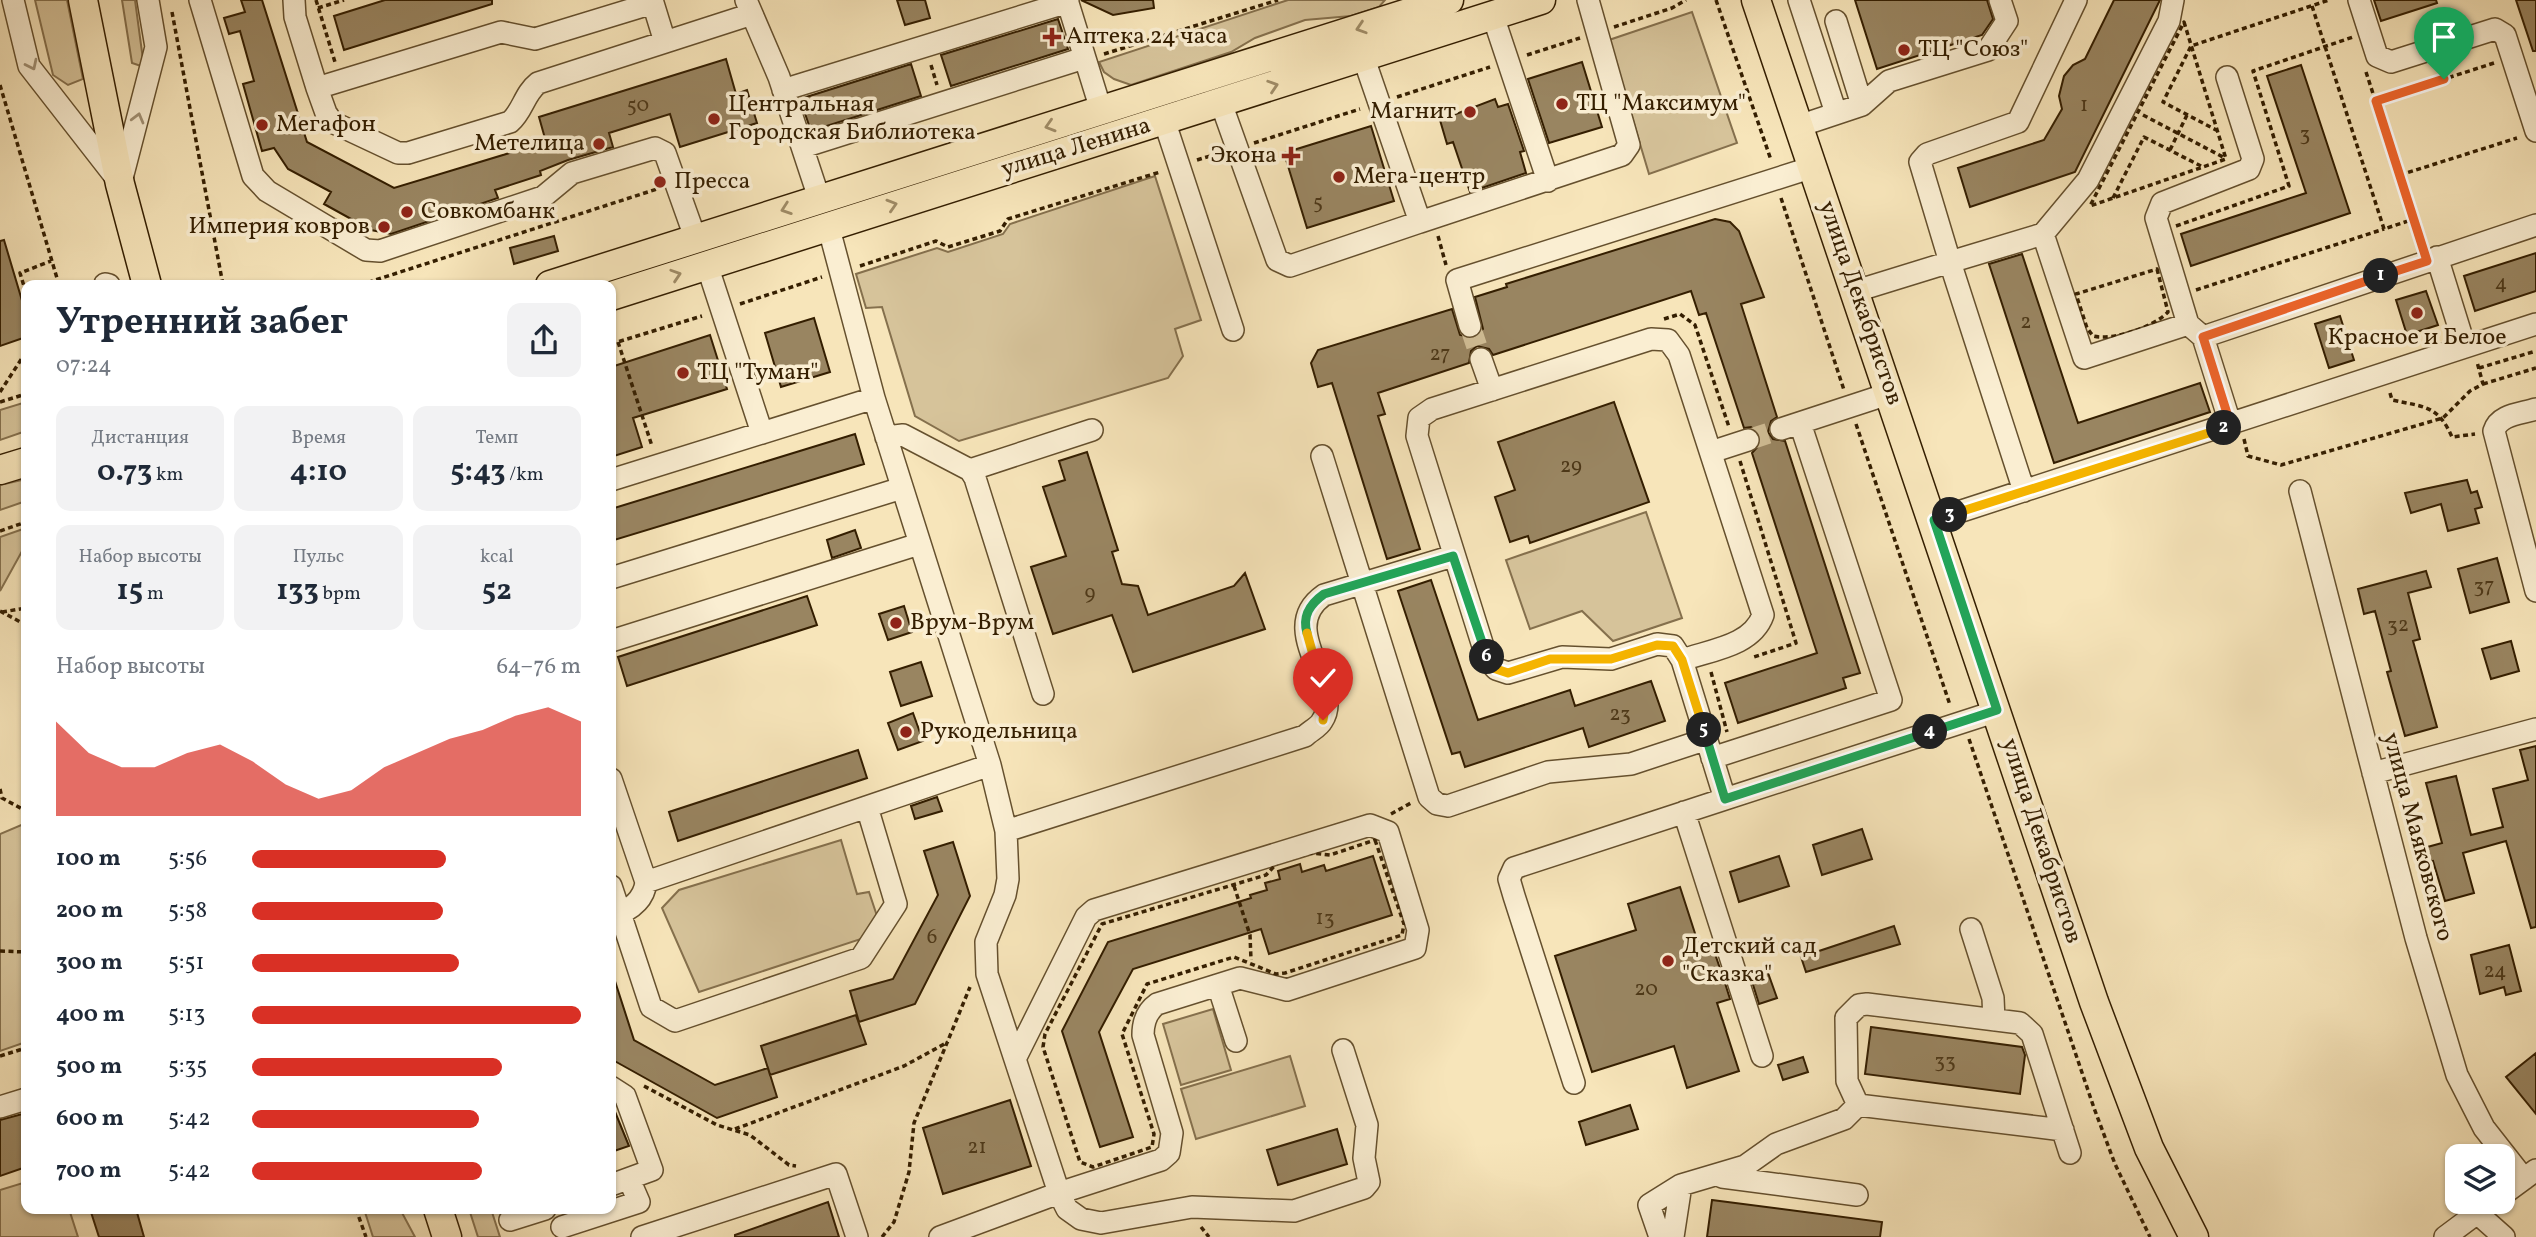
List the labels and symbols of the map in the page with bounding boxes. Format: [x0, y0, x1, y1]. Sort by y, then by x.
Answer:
pin [2414, 7, 2474, 79]
place label: Аптека 24 часа [1066, 20, 1228, 54]
one-way arrow [1355, 20, 1367, 35]
marker: Аптека 24 часа [1044, 29, 1060, 45]
place label: ТЦ "Союз" [1918, 33, 2028, 67]
marker: ТЦ "Союз" [1896, 42, 1912, 58]
one-way arrow [23, 58, 37, 70]
one-way arrow [1267, 79, 1279, 94]
place label: ТЦ "Максимум" [1576, 87, 1746, 121]
place label: Центральная Городская Библиотека [728, 88, 976, 150]
house number: 50 [627, 91, 649, 120]
house number: 1 [2080, 91, 2088, 120]
place label: Магнит [1370, 95, 1456, 129]
marker: ТЦ "Максимум" [1554, 96, 1570, 112]
marker: Магнит [1462, 104, 1478, 120]
place label: Мегафон [276, 108, 376, 142]
street label: улица Ленина [997, 109, 1155, 187]
marker: Центральная Городская Библиотека [706, 111, 722, 127]
one-way arrow [130, 112, 144, 124]
marker: Мегафон [254, 117, 270, 133]
one-way arrow [1045, 118, 1057, 132]
house number: 3 [2300, 120, 2310, 149]
place label: Метелица [474, 127, 585, 161]
marker: Метелица [591, 136, 607, 152]
place label: Экона [1210, 139, 1277, 173]
marker: Экона [1283, 148, 1299, 164]
place label: Мега-центр [1353, 160, 1485, 194]
place label: Пресса [674, 165, 750, 199]
marker: Мега-центр [1331, 169, 1347, 185]
marker: Пресса [652, 174, 668, 190]
house number: 5 [1313, 188, 1323, 217]
place label: Совкомбанк [421, 195, 555, 229]
street label: улица Декабристов [1809, 196, 1911, 410]
one-way arrow [886, 199, 898, 213]
one-way arrow [781, 201, 793, 215]
marker: Совкомбанк [399, 204, 415, 220]
place label: Империя ковров [188, 210, 370, 244]
marker: Империя ковров [376, 219, 392, 235]
pin: 1 [2364, 258, 2398, 294]
one-way arrow [669, 269, 681, 283]
house number: 4 [2495, 269, 2507, 298]
marker: Красное и Белое [2409, 305, 2425, 321]
house number: 2 [2020, 308, 2032, 337]
place label: Красное и Белое [2327, 321, 2507, 355]
house number: 27 [1430, 340, 1450, 369]
place label: ТЦ "Туман" [697, 356, 819, 390]
marker: ТЦ "Туман" [675, 365, 691, 381]
pin: 2 [2206, 410, 2242, 446]
house number: 29 [1560, 452, 1582, 481]
pin: 3 [1932, 498, 1968, 532]
house number: 37 [2474, 572, 2494, 601]
house number: 9 [1085, 579, 1096, 608]
place label: Врум-Врум [910, 606, 1034, 640]
house number: 32 [2387, 611, 2409, 640]
marker: Врум-Врум [888, 615, 904, 631]
pin: 6 [1470, 640, 1504, 674]
pin [1293, 648, 1353, 720]
house number: 23 [1609, 700, 1631, 729]
pin: 5 [1686, 712, 1722, 748]
pin: 4 [1912, 714, 1948, 750]
place label: Рукодельница [920, 715, 1078, 749]
marker: Рукодельница [898, 724, 914, 740]
street label: улица Маяковского [2373, 729, 2461, 945]
street label: улица Декабристов [1992, 734, 2090, 948]
house number: 13 [1316, 904, 1334, 933]
house number: 6 [927, 923, 937, 952]
place label: Детский сад "Сказка" [1682, 930, 1817, 992]
marker: Детский сад "Сказка" [1660, 953, 1676, 969]
house number: 24 [2483, 957, 2507, 986]
house number: 20 [1634, 975, 1658, 1004]
house number: 33 [1934, 1047, 1956, 1076]
house number: 21 [967, 1133, 987, 1162]

